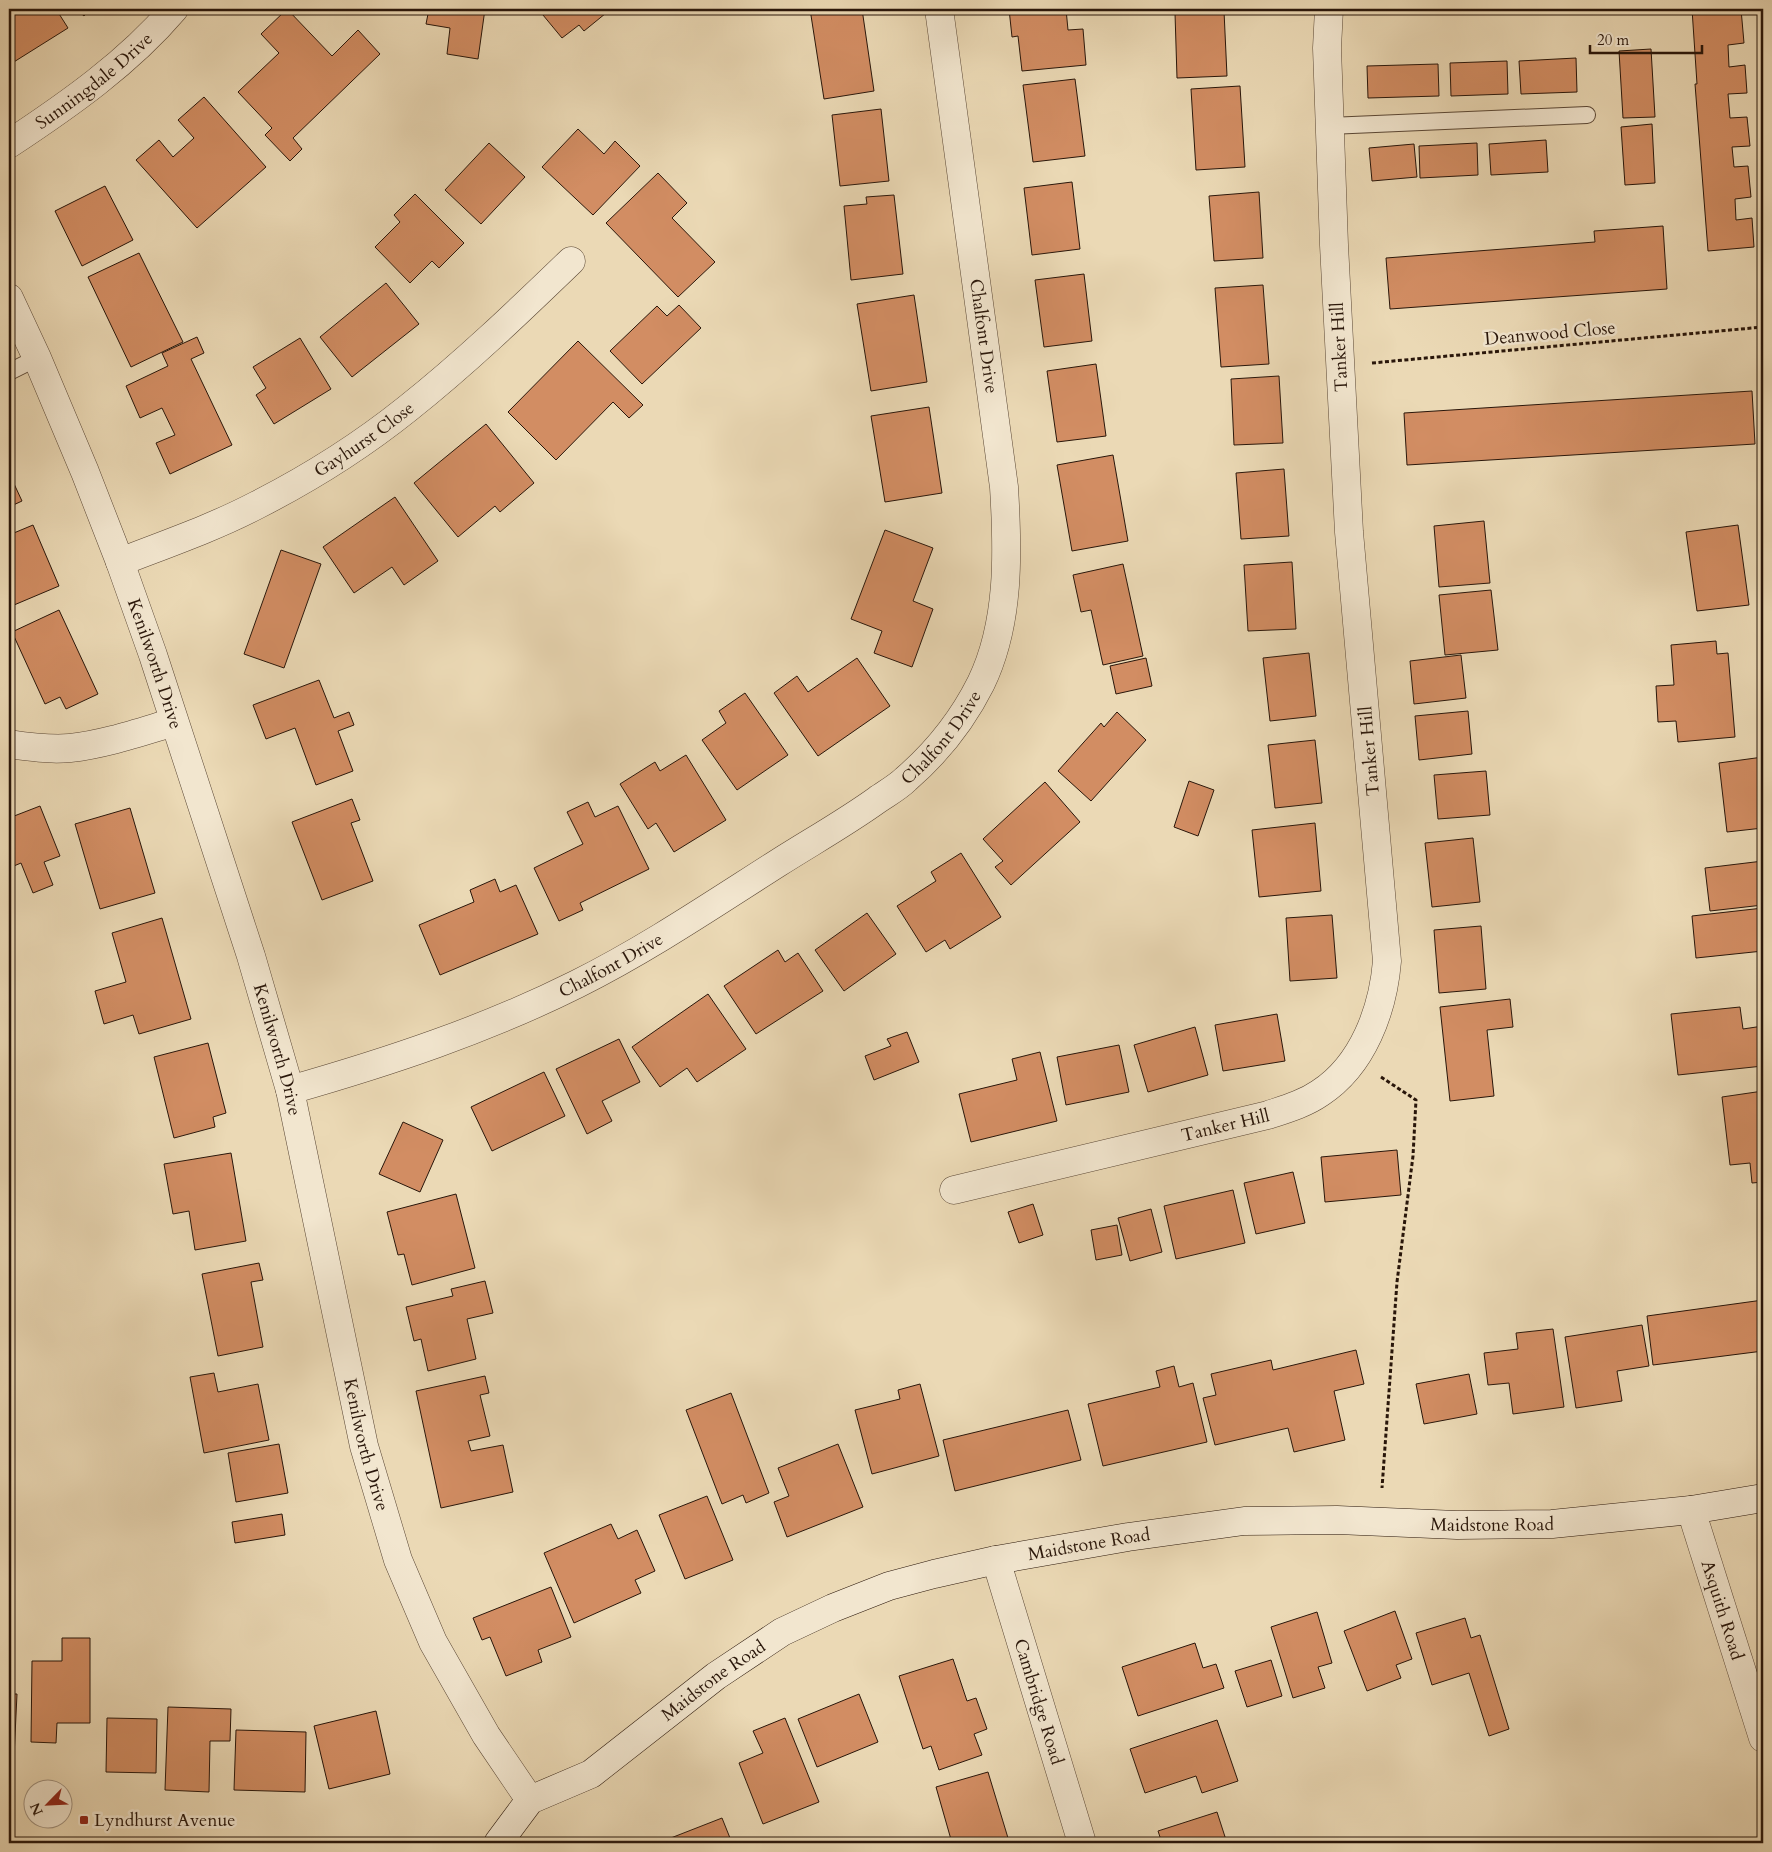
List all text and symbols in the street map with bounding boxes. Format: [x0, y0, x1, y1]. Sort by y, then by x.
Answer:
scale bar [1590, 22, 1702, 54]
street label: Sunningdale Drive [31, 27, 158, 136]
text: 20 m [1597, 30, 1629, 50]
street label: Chalfont Drive [963, 277, 1004, 395]
street label: Tanker Hill [1325, 301, 1354, 392]
street label: Deanwood Close [1484, 315, 1617, 352]
street label: Gayhurst Close [309, 396, 419, 483]
street label: Kenilworth Drive [121, 595, 188, 732]
street label: Chalfont Drive [896, 686, 988, 791]
street label: Tanker Hill [1353, 705, 1386, 797]
street label: Chalfont Drive [555, 927, 668, 1004]
street label: Kenilworth Drive [247, 981, 307, 1118]
street label: Tanker Hill [1179, 1103, 1272, 1148]
street label: Kenilworth Drive [337, 1376, 395, 1514]
street label: Maidstone Road [1430, 1512, 1554, 1538]
street label: Maidstone Road [1026, 1522, 1152, 1567]
street label: Asquith Road [1695, 1557, 1750, 1664]
street label: Maidstone Road [656, 1634, 771, 1727]
street label: Cambridge Road [1008, 1636, 1070, 1768]
north arrow [22, 1780, 72, 1830]
text: N [25, 1800, 48, 1819]
place label: Lyndhurst Avenue [94, 1808, 235, 1833]
marker: Lyndhurst Avenue [78, 1814, 90, 1826]

